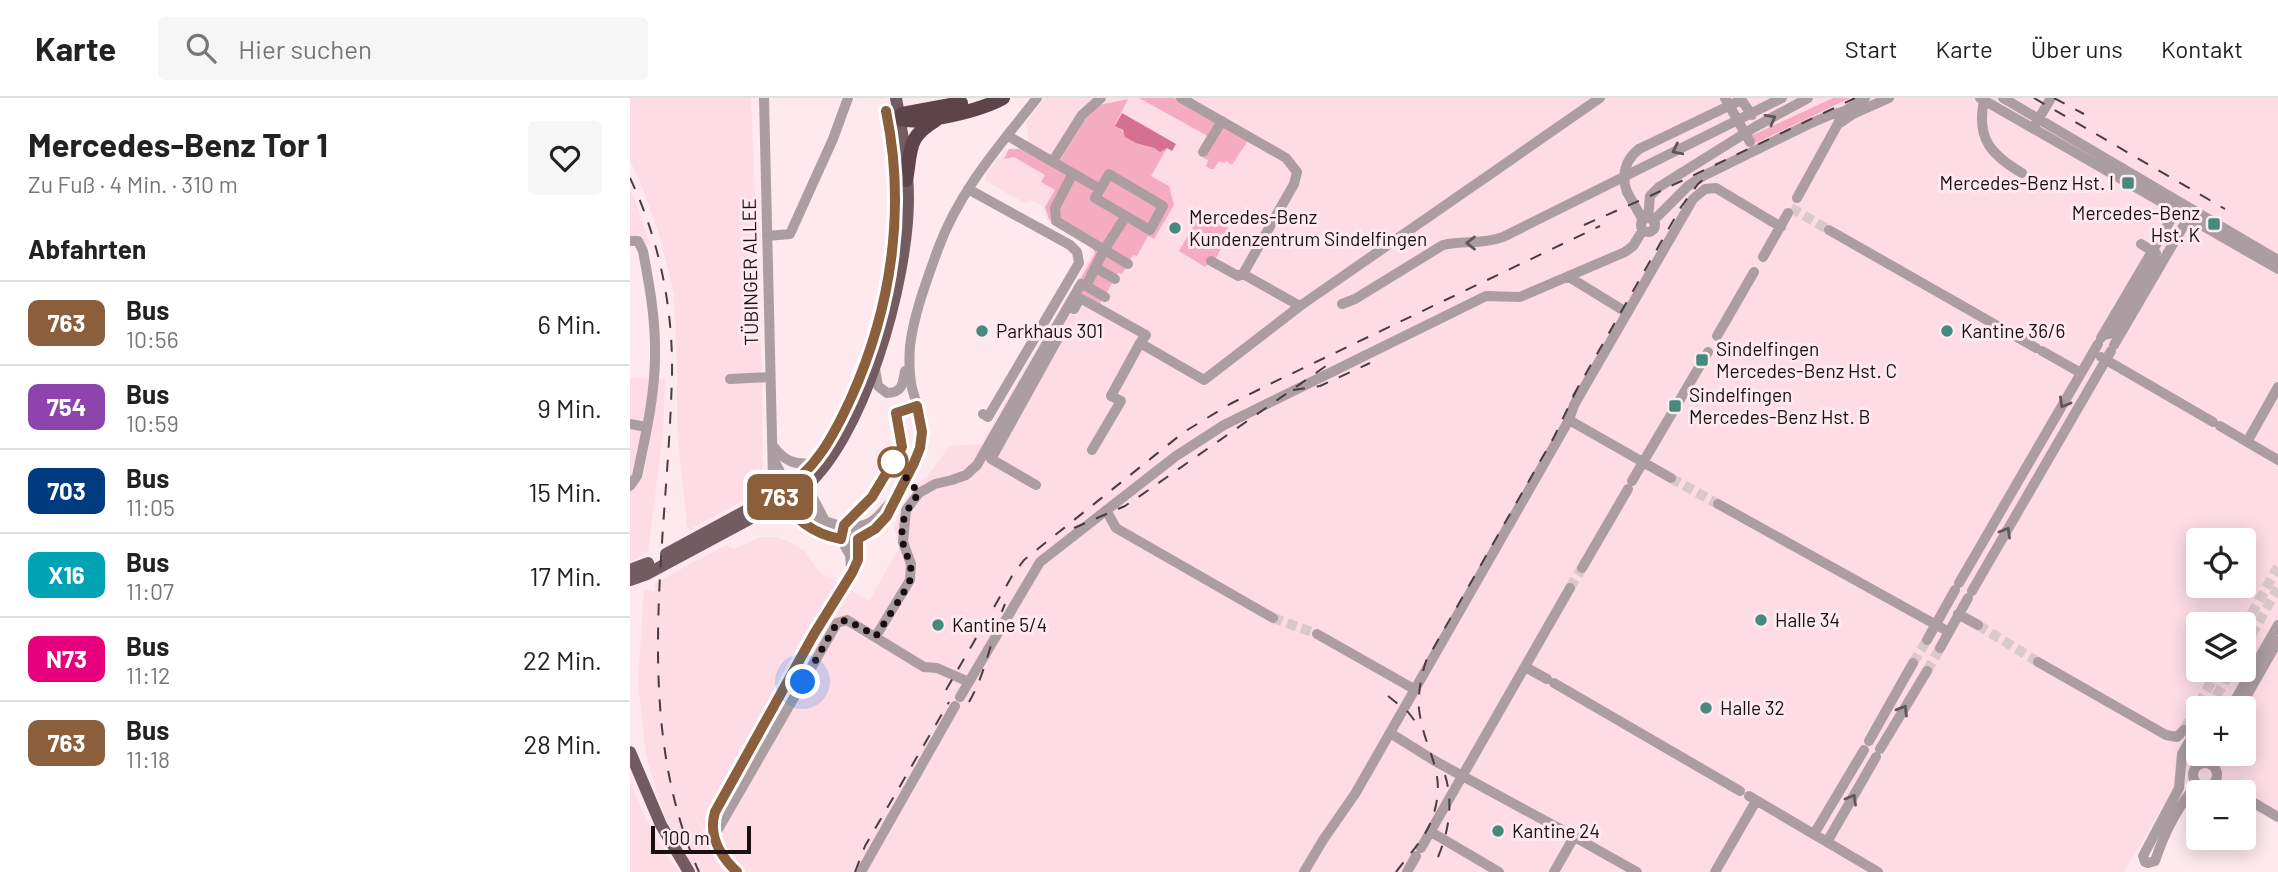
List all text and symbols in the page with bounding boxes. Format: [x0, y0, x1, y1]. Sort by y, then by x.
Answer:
search box [158, 17, 648, 80]
text: Karte [35, 28, 116, 68]
icon: search [182, 29, 220, 67]
text: Hier suchen [238, 33, 372, 64]
text: Start [1845, 34, 1898, 63]
text: Karte [1936, 34, 1993, 63]
text: Über uns [2031, 34, 2123, 63]
text: Kontakt [2161, 34, 2243, 63]
one-way arrow [1764, 114, 1776, 127]
button: heart [528, 121, 602, 195]
text: Mercedes-Benz Tor 1 [28, 124, 328, 164]
one-way arrow [1672, 142, 1684, 156]
text: Zu Fuß · 4 Min. · 310 m [28, 170, 238, 198]
place label: Mercedes-Benz Hst. I [1940, 171, 2114, 194]
marker: Mercedes-Benz Hst. I [2120, 175, 2136, 191]
street label: TÜBINGER ALLEE [737, 198, 762, 346]
place label: Mercedes-Benz Hst. K [2072, 201, 2200, 246]
place label: Mercedes-Benz Kundenzentrum Sindelfingen [1189, 205, 1427, 250]
marker: Mercedes-Benz Hst. K [2206, 216, 2222, 232]
marker: Mercedes-Benz Kundenzentrum Sindelfingen [1167, 220, 1183, 236]
text: Abfahrten [28, 233, 146, 264]
one-way arrow [1465, 235, 1476, 251]
text: Bus [126, 294, 169, 325]
text: 763 [48, 308, 85, 337]
text: 6 Min. [537, 308, 602, 339]
place label: Parkhaus 301 [996, 319, 1103, 342]
place label: Kantine 36/6 [1961, 319, 2065, 342]
marker: Parkhaus 301 [974, 323, 990, 339]
marker: Kantine 36/6 [1939, 323, 1955, 339]
text: 10:56 [126, 325, 179, 353]
place label: Sindelfingen Mercedes-Benz Hst. C [1716, 337, 1897, 382]
marker: Sindelfingen Mercedes-Benz Hst. C [1694, 352, 1710, 368]
text: Bus [126, 378, 169, 409]
place label: Sindelfingen Mercedes-Benz Hst. B [1689, 383, 1870, 428]
text: 754 [47, 392, 86, 421]
text: 9 Min. [537, 392, 602, 423]
one-way arrow [2059, 395, 2072, 408]
marker: Sindelfingen Mercedes-Benz Hst. B [1667, 398, 1683, 414]
text: 10:59 [126, 409, 179, 437]
unlabelled marker [878, 447, 908, 477]
text: Bus [126, 462, 169, 493]
line badge: 763 [740, 474, 820, 520]
text: 703 [47, 476, 86, 505]
text: 15 Min. [528, 476, 602, 507]
text: 763 [761, 482, 799, 511]
text: 11:05 [126, 493, 175, 521]
one-way arrow [1998, 527, 2011, 540]
map controls [2186, 528, 2256, 850]
button: locate [2186, 528, 2256, 598]
text: Bus [126, 546, 169, 577]
text: X16 [48, 560, 85, 589]
text: 17 Min. [529, 560, 602, 591]
text: 11:07 [126, 577, 174, 605]
place label: Halle 34 [1775, 608, 1840, 631]
marker: Halle 34 [1753, 612, 1769, 628]
button: layers [2186, 612, 2256, 682]
place label: Kantine 5/4 [952, 613, 1047, 636]
marker: Kantine 5/4 [930, 617, 946, 633]
text: Bus [126, 630, 169, 661]
text: N73 [46, 644, 87, 673]
text: 22 Min. [523, 644, 602, 675]
text: 11:12 [126, 661, 170, 689]
your location [785, 664, 820, 699]
place label: Halle 32 [1720, 696, 1785, 719]
button: + [2186, 696, 2256, 766]
marker: Halle 32 [1698, 700, 1714, 716]
one-way arrow [1895, 705, 1908, 718]
text: Bus [126, 714, 169, 745]
text: 763 [48, 728, 85, 757]
text: 28 Min. [523, 728, 602, 759]
text: 11:18 [126, 745, 170, 773]
button: − [2186, 780, 2256, 850]
one-way arrow [1844, 794, 1857, 807]
place label: Kantine 24 [1512, 819, 1600, 842]
scale bar [651, 823, 751, 855]
marker: Kantine 24 [1490, 823, 1506, 839]
text: 100 m [662, 826, 710, 849]

